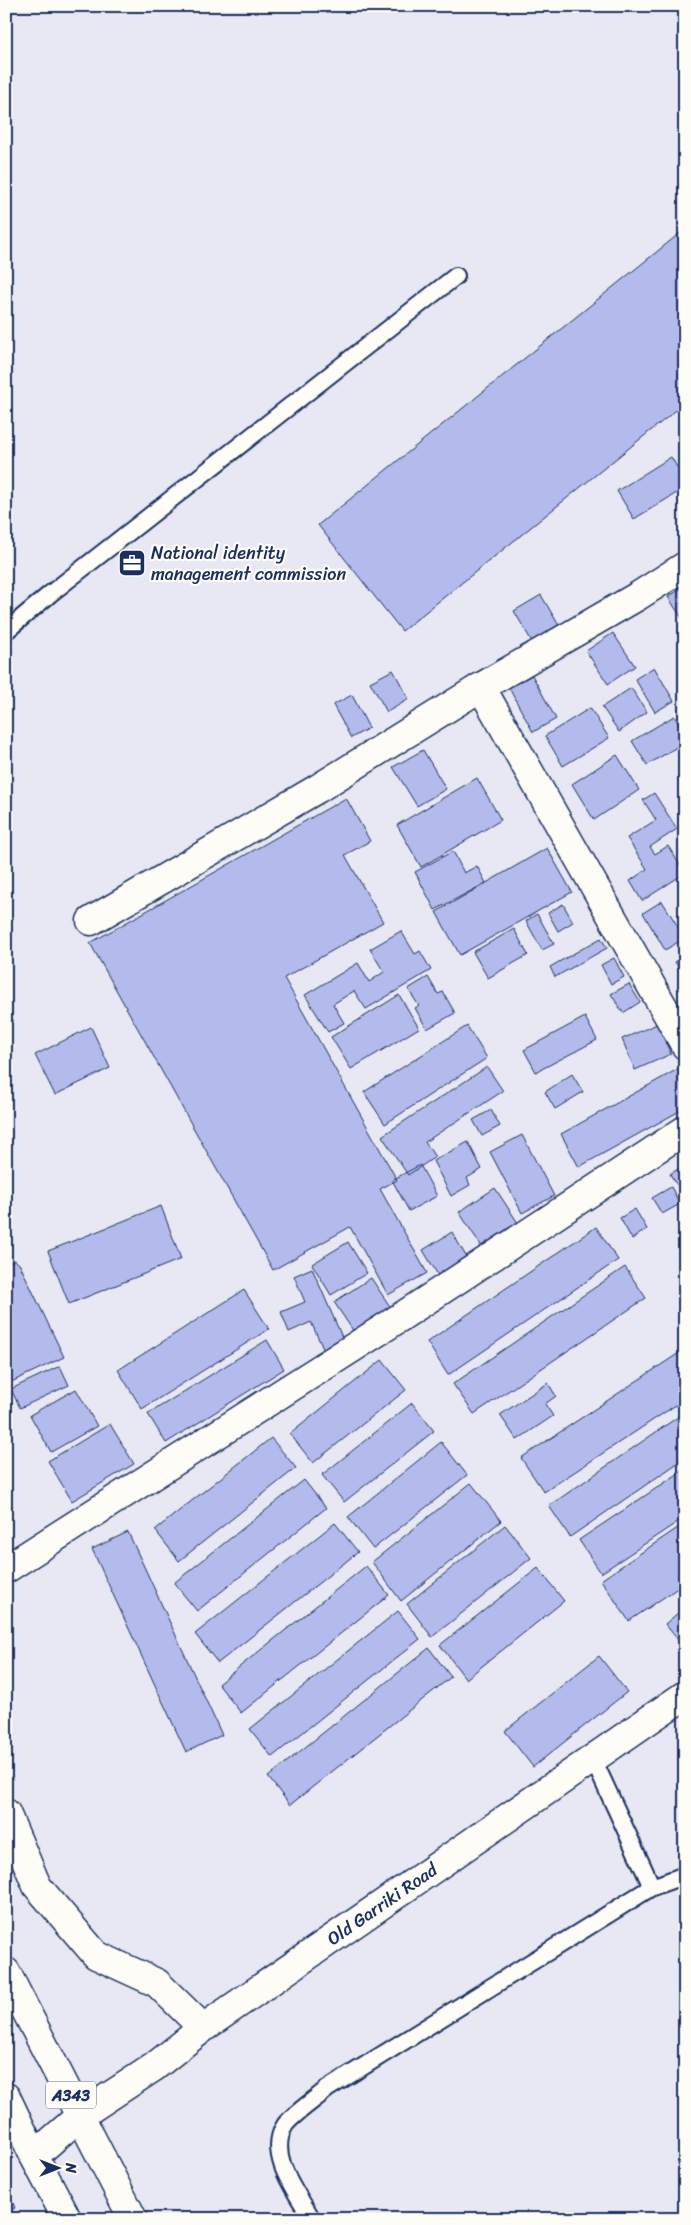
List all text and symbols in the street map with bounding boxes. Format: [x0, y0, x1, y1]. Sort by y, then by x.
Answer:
place label: National identity management commission [151, 537, 346, 590]
office icon: National identity management commission [117, 548, 147, 578]
street label: Old Garriki Road [320, 1854, 445, 1954]
road number: A343 [46, 2082, 96, 2108]
north arrow [32, 2142, 82, 2192]
text: N [58, 2162, 83, 2173]

